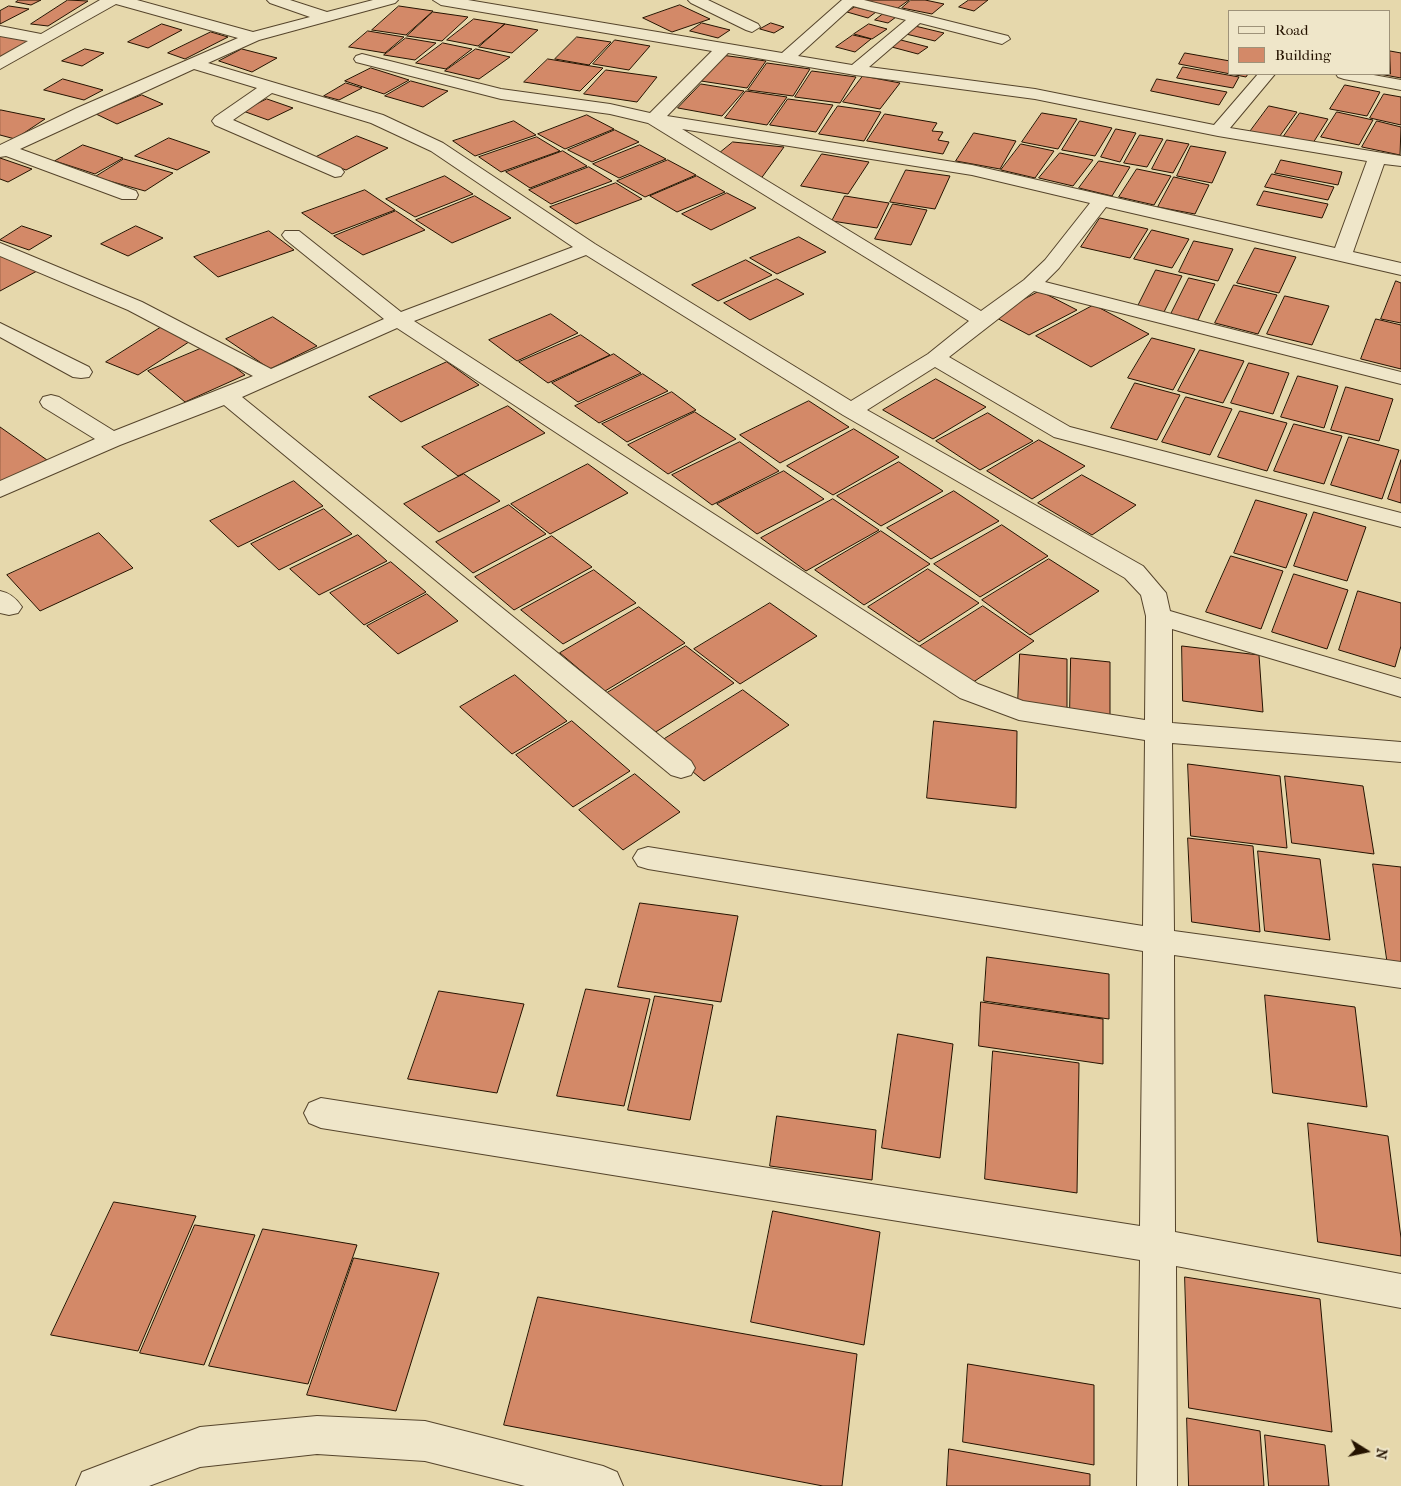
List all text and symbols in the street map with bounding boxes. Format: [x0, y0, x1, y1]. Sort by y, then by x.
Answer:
legend [1228, 10, 1391, 75]
text: Road [1275, 21, 1308, 39]
text: Building [1275, 46, 1331, 64]
north arrow [1341, 1426, 1391, 1476]
text: N [1372, 1447, 1391, 1460]

